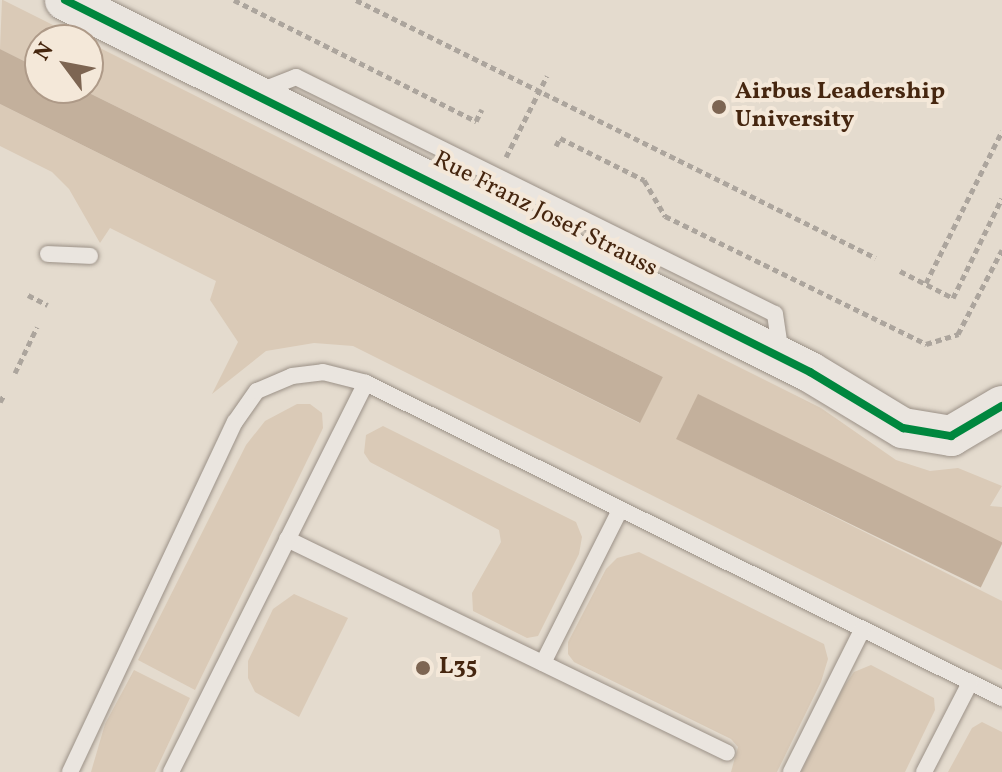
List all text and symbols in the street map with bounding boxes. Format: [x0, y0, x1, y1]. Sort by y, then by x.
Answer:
north arrow [24, 24, 104, 104]
text: N [28, 37, 62, 67]
place label: Airbus Leadership University [735, 79, 945, 135]
marker: Airbus Leadership University [710, 98, 728, 116]
street label: Rue Franz Josef Strauss [429, 147, 661, 283]
place label: L35 [439, 654, 477, 682]
marker: L35 [414, 659, 432, 677]

